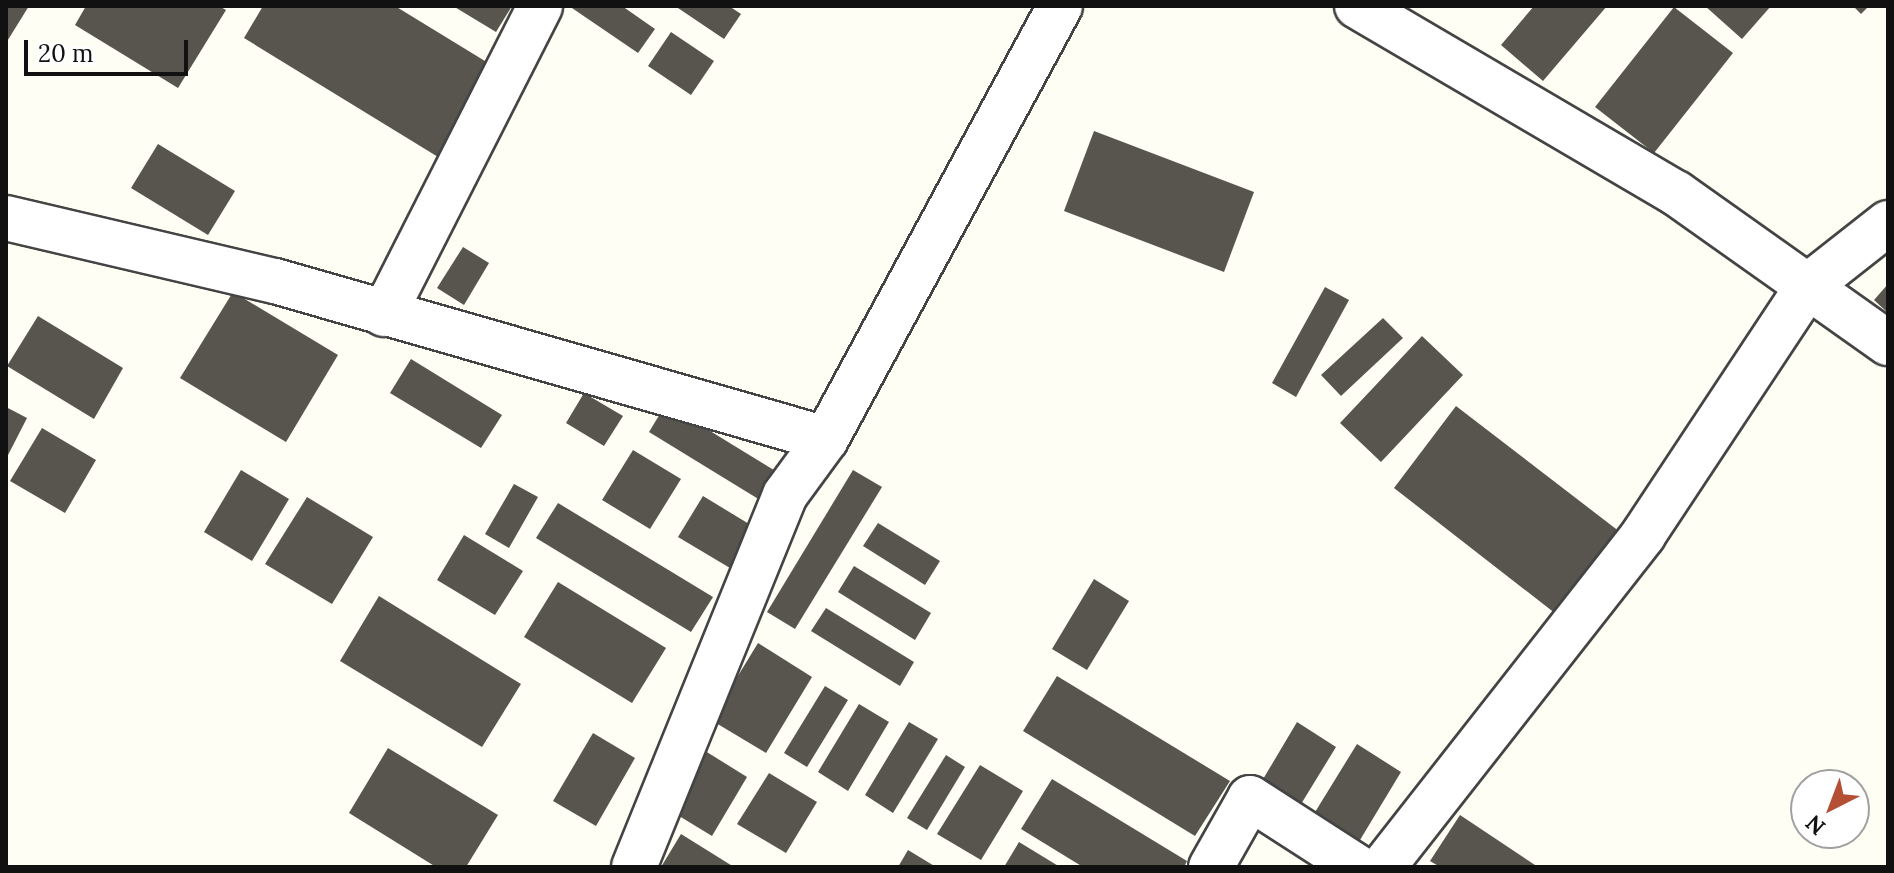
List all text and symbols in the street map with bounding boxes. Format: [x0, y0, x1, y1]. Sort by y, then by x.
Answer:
scale bar [28, 24, 192, 74]
text: 20 m [38, 38, 94, 69]
north arrow [1790, 769, 1870, 849]
text: N [1800, 809, 1831, 841]

